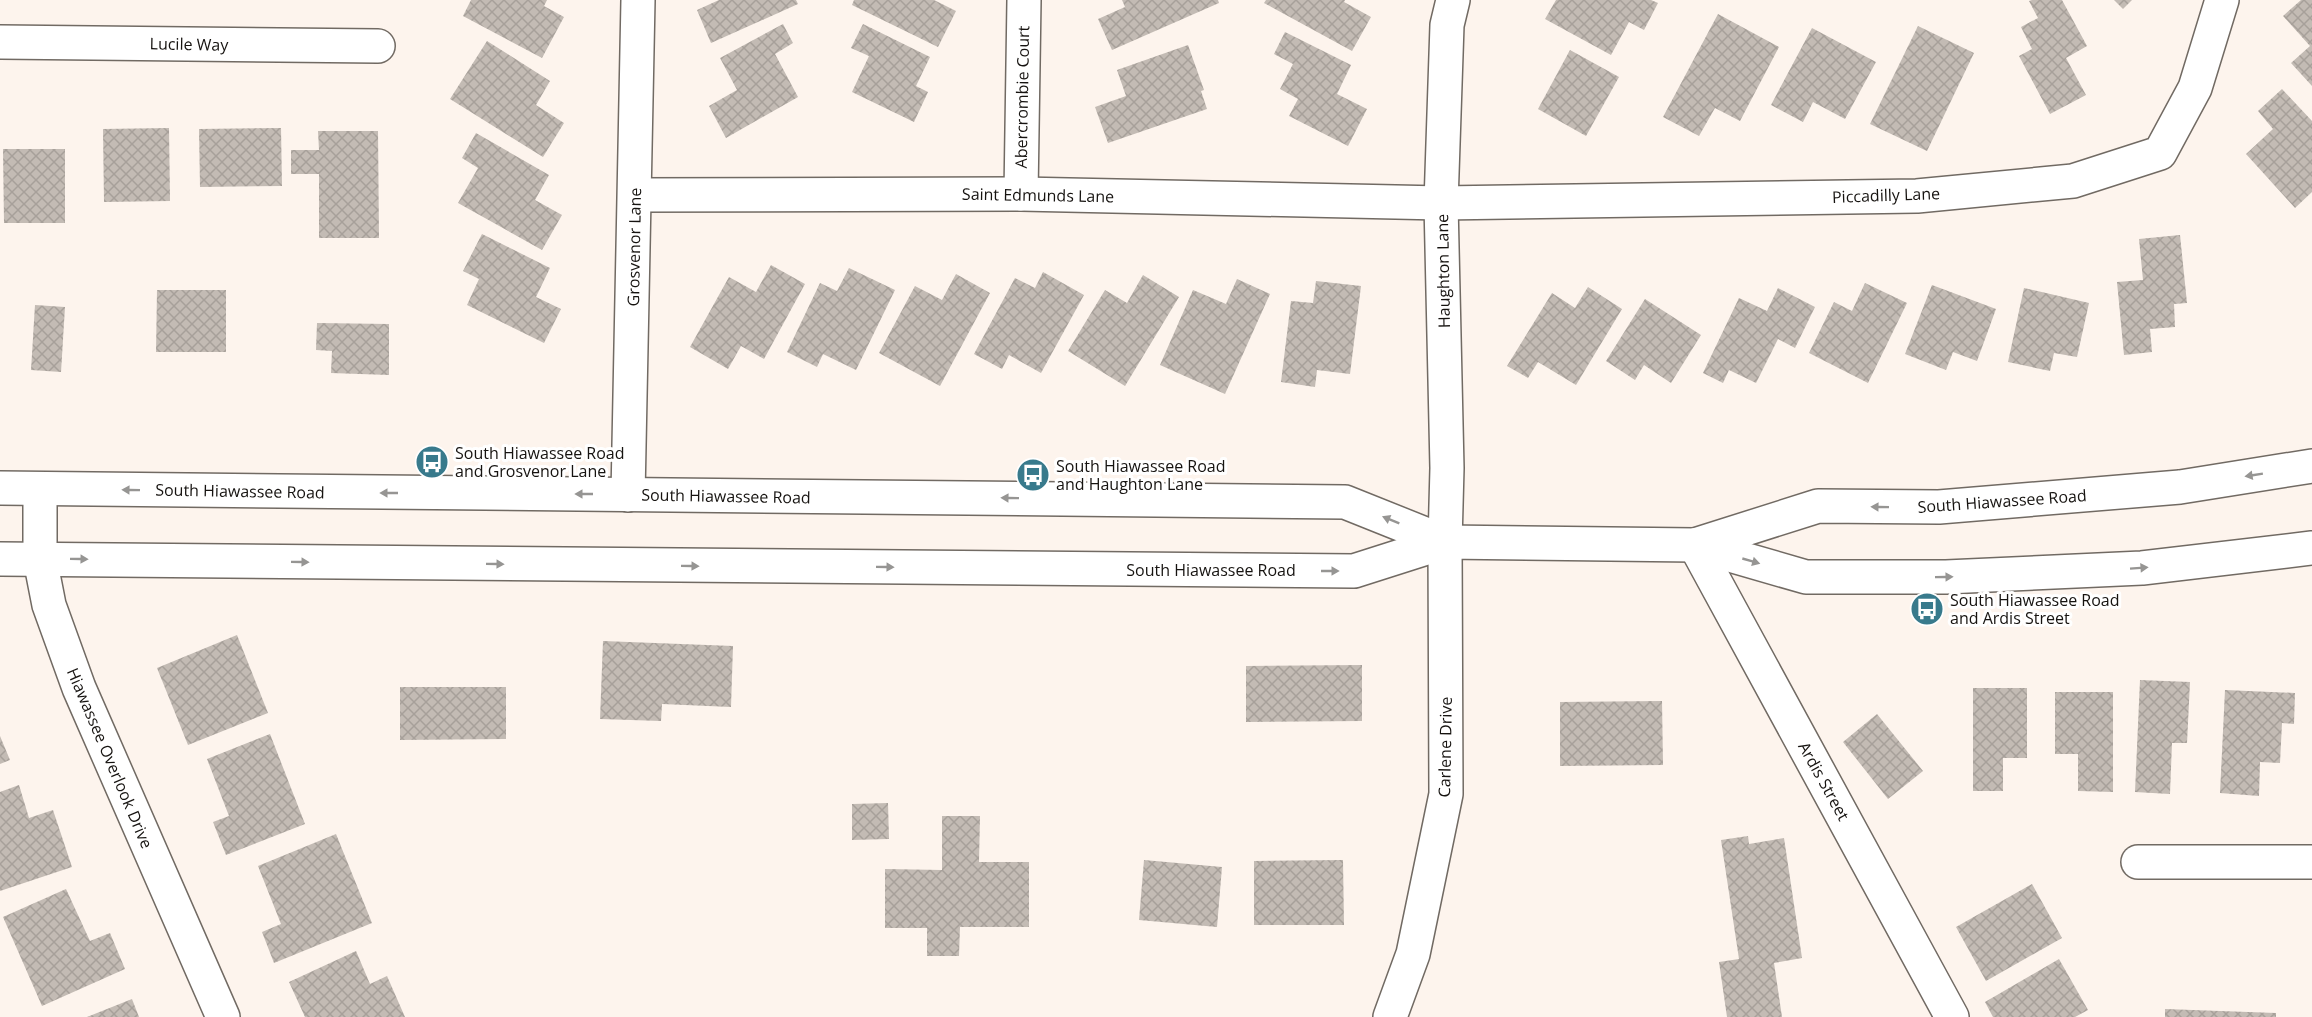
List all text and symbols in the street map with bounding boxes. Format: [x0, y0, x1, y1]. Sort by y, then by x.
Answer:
street label: Abercrombie Court [1010, 25, 1034, 169]
street label: Lucile Way [149, 32, 230, 56]
street label: Piccadilly Lane [1832, 182, 1940, 208]
street label: Saint Edmunds Lane [962, 183, 1114, 207]
street label: Grosvenor Lane [622, 188, 646, 306]
street label: Haughton Lane [1431, 214, 1455, 328]
place label: South Hiawassee Road and Grosvenor Lane [455, 442, 624, 482]
bus stop icon: South Hiawassee Road and Grosvenor Lane [414, 444, 450, 480]
place label: South Hiawassee Road and Haughton Lane [1056, 455, 1225, 495]
bus stop icon: South Hiawassee Road and Haughton Lane [1015, 457, 1051, 493]
one-way arrow [2245, 471, 2264, 480]
street label: South Hiawassee Road [155, 479, 325, 503]
street label: South Hiawassee Road [641, 484, 811, 508]
street label: South Hiawassee Road [1917, 484, 2087, 518]
one-way arrow [122, 485, 141, 495]
one-way arrow [380, 488, 399, 498]
one-way arrow [575, 489, 594, 499]
one-way arrow [1001, 493, 1020, 503]
one-way arrow [1871, 502, 1890, 512]
one-way arrow [1381, 515, 1399, 525]
one-way arrow [70, 555, 89, 564]
one-way arrow [290, 557, 309, 567]
one-way arrow [1742, 557, 1760, 566]
one-way arrow [485, 559, 504, 569]
street label: South Hiawassee Road [1126, 559, 1296, 581]
one-way arrow [680, 561, 699, 571]
one-way arrow [875, 562, 894, 572]
one-way arrow [2130, 564, 2149, 573]
one-way arrow [1320, 566, 1339, 576]
one-way arrow [1935, 572, 1954, 582]
place label: South Hiawassee Road and Ardis Street [1950, 589, 2119, 629]
bus stop icon: South Hiawassee Road and Ardis Street [1909, 591, 1945, 627]
street label: Hiawassee Overlook Drive [62, 664, 158, 852]
street label: Carlene Drive [1433, 696, 1457, 798]
street label: Ardis Street [1793, 738, 1855, 825]

